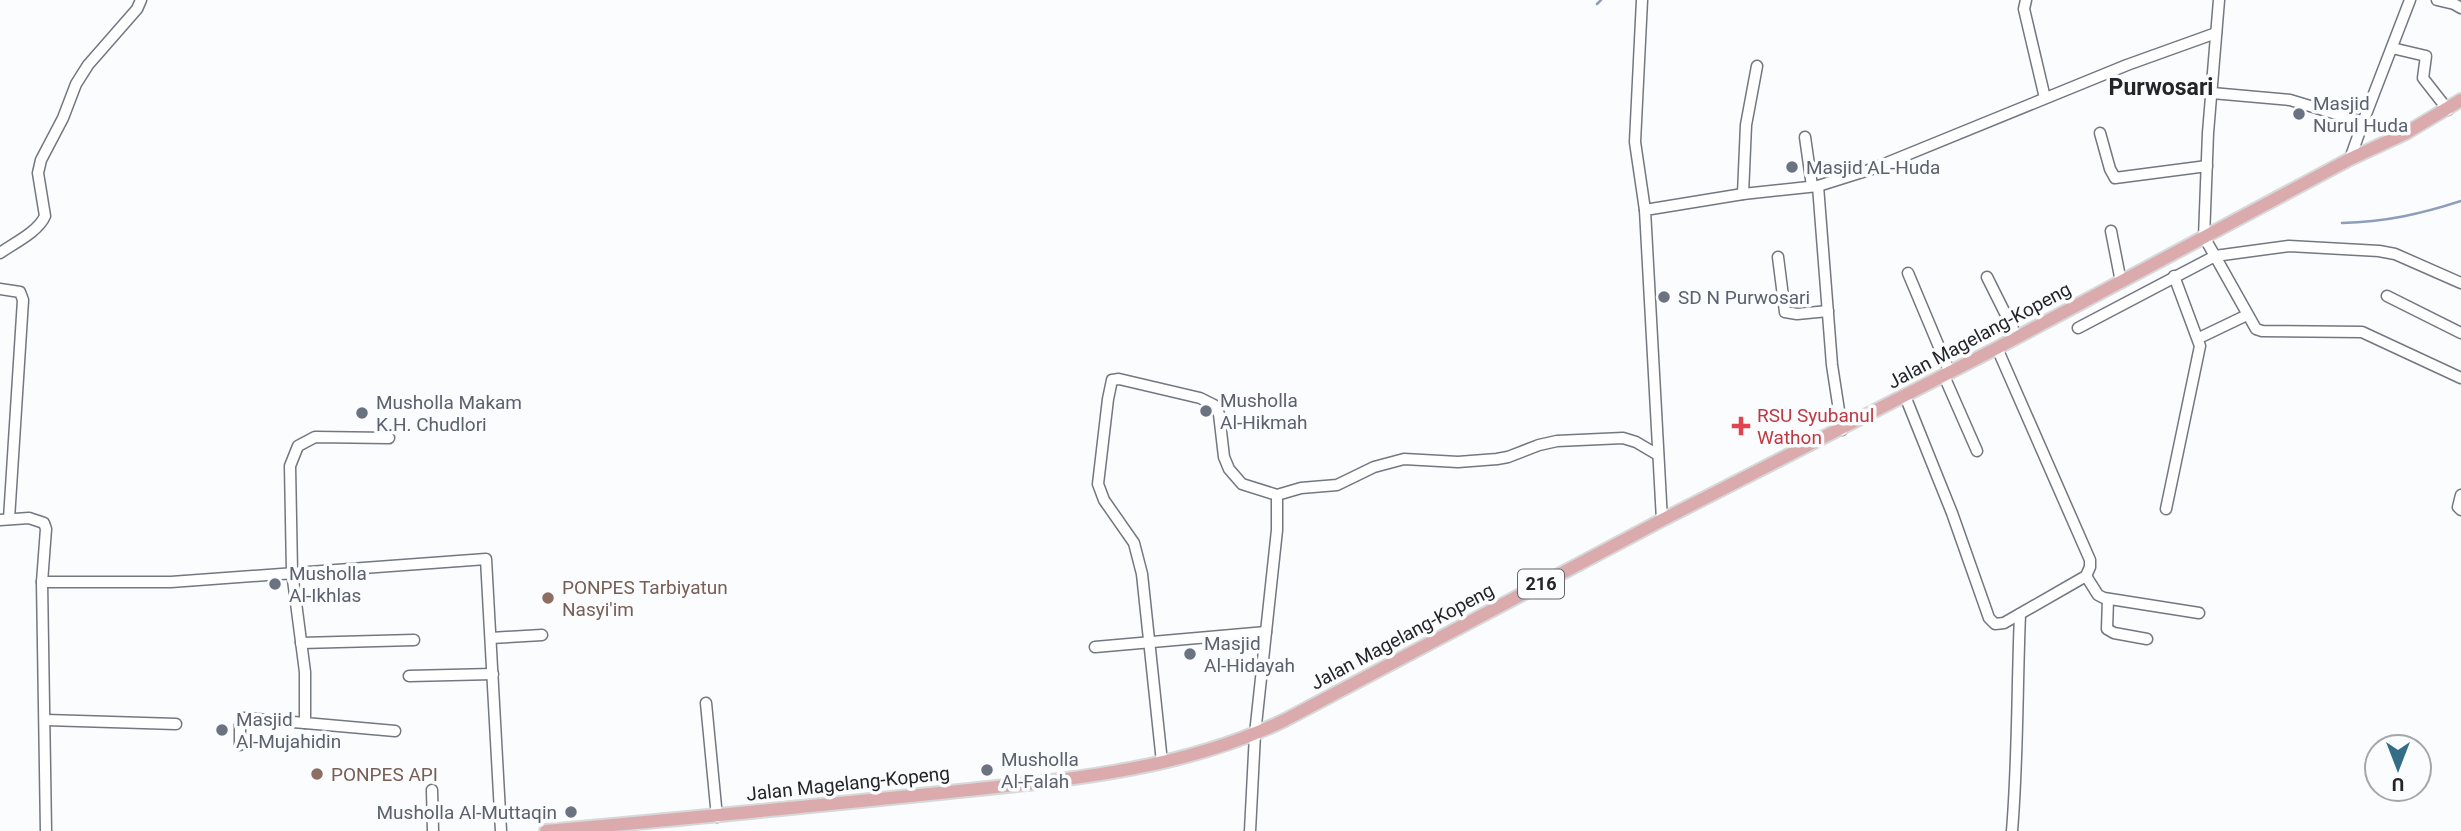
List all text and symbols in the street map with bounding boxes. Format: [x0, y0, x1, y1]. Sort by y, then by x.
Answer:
district label: Purwosari [2109, 74, 2213, 101]
place label: Masjid Nurul Huda [2313, 92, 2408, 137]
marker: Masjid Nurul Huda [2291, 106, 2307, 122]
place label: Masjid AL-Huda [1806, 156, 1940, 179]
marker: Masjid AL-Huda [1784, 159, 1800, 175]
street label: Jalan Magelang-Kopeng [1884, 277, 2075, 394]
place label: SD N Purwosari [1678, 286, 1810, 309]
marker: SD N Purwosari [1656, 289, 1672, 305]
place label: Musholla Al-Hikmah [1220, 389, 1308, 434]
place label: Musholla Makam K.H. Chudlori [376, 391, 522, 436]
marker: Musholla Al-Hikmah [1198, 403, 1214, 419]
place label: RSU Syubanul Wathon [1757, 404, 1874, 449]
marker: Musholla Makam K.H. Chudlori [354, 405, 370, 421]
marker: RSU Syubanul Wathon [1731, 416, 1751, 436]
place label: Musholla Al-Ikhlas [289, 562, 367, 607]
road number: 216 [1518, 570, 1564, 598]
marker: Musholla Al-Ikhlas [267, 576, 283, 592]
place label: PONPES Tarbiyatun Nasyi'im [562, 576, 728, 621]
street label: Jalan Magelang-Kopeng [1307, 578, 1498, 695]
marker: PONPES Tarbiyatun Nasyi'im [540, 590, 556, 606]
place label: Masjid Al-Hidayah [1204, 632, 1295, 677]
marker: Masjid Al-Hidayah [1182, 646, 1198, 662]
place label: Masjid Al-Mujahidin [236, 708, 341, 753]
marker: Masjid Al-Mujahidin [214, 722, 230, 738]
north arrow [2363, 733, 2433, 803]
place label: Musholla Al-Falah [1001, 748, 1079, 793]
street label: Jalan Magelang-Kopeng [745, 761, 951, 806]
marker: Musholla Al-Falah [979, 762, 995, 778]
place label: PONPES API [331, 763, 438, 786]
marker: PONPES API [309, 766, 325, 782]
text: U [2392, 773, 2404, 796]
place label: Musholla Al-Muttaqin [377, 801, 557, 824]
marker: Musholla Al-Muttaqin [563, 804, 579, 820]

